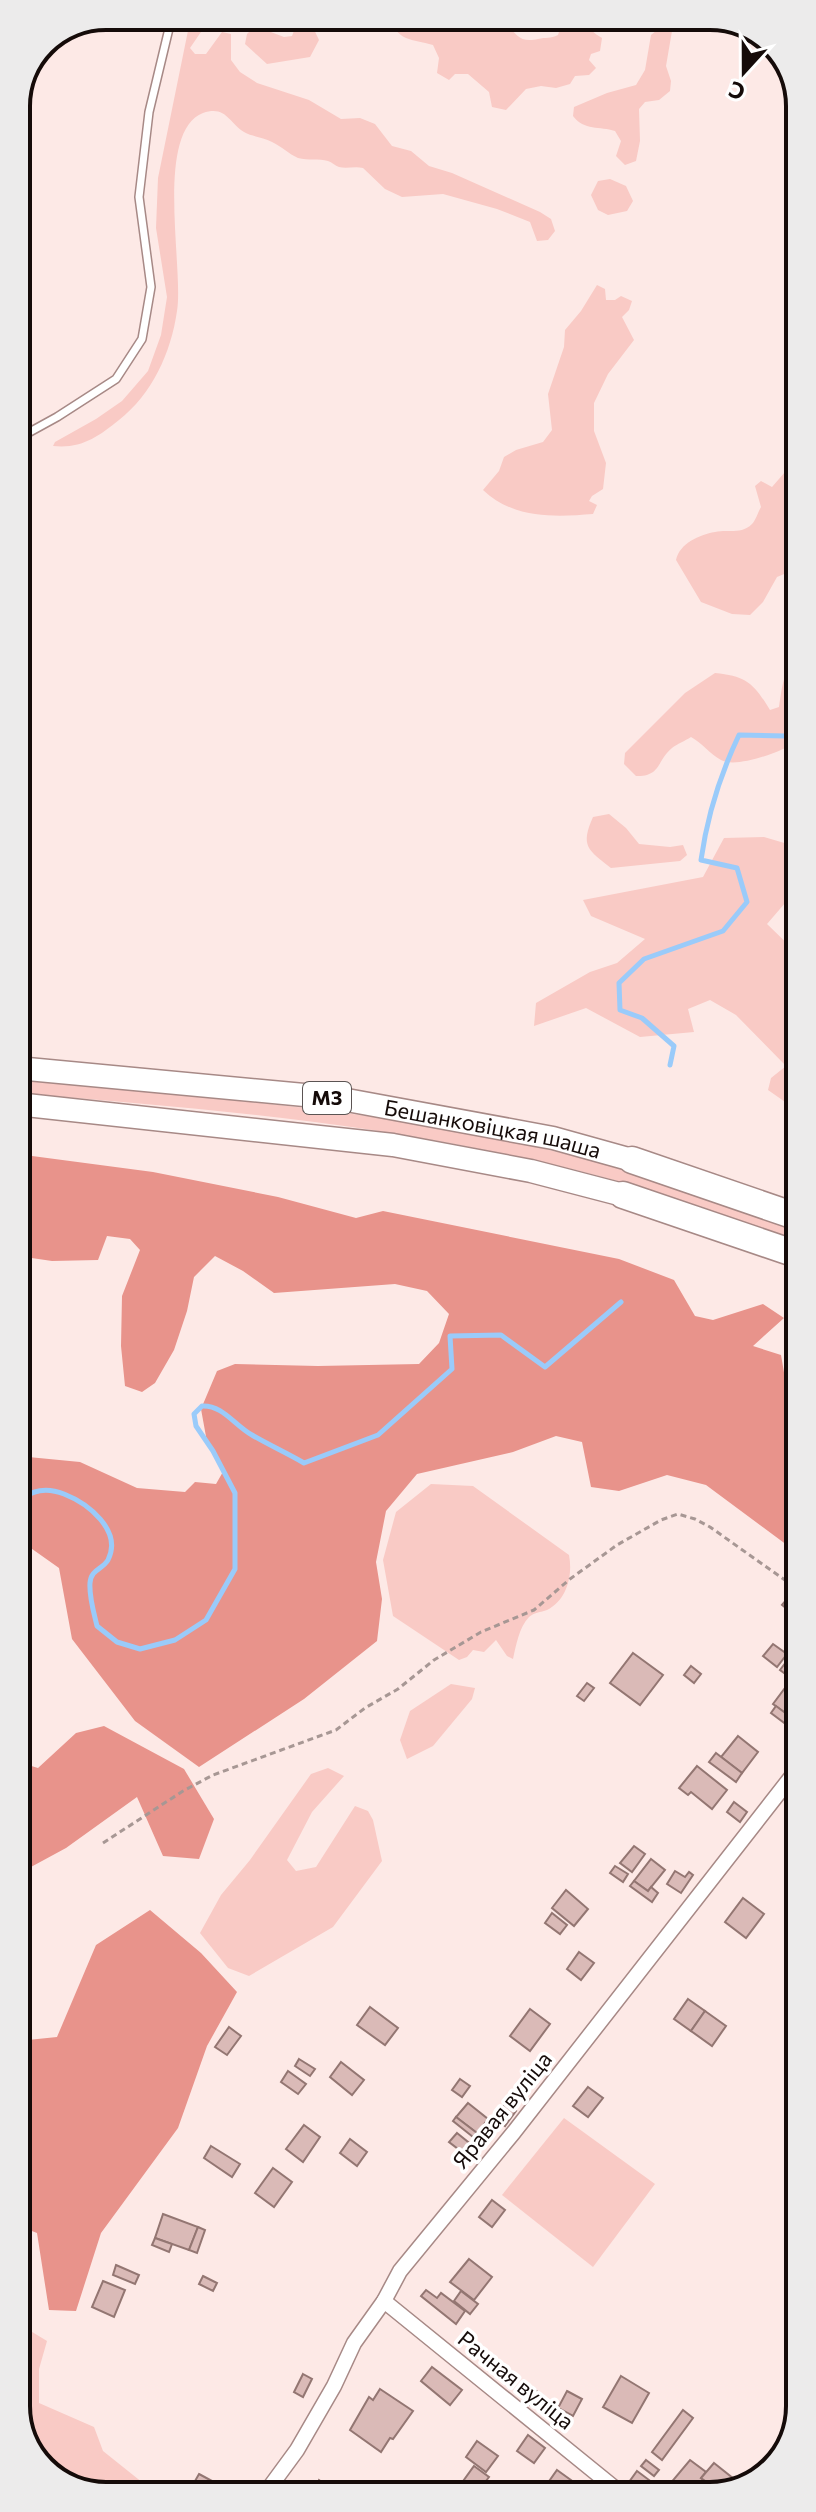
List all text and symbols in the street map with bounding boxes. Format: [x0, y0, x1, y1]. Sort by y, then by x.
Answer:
north arrow [704, 32, 784, 112]
text: С [725, 76, 749, 106]
road number: М3 [303, 1082, 351, 1114]
street label: Бешанковіцкая шаша [382, 1093, 604, 1164]
street label: Яравая вуліца [446, 2046, 557, 2174]
street label: Рачная вуліца [453, 2325, 580, 2435]

